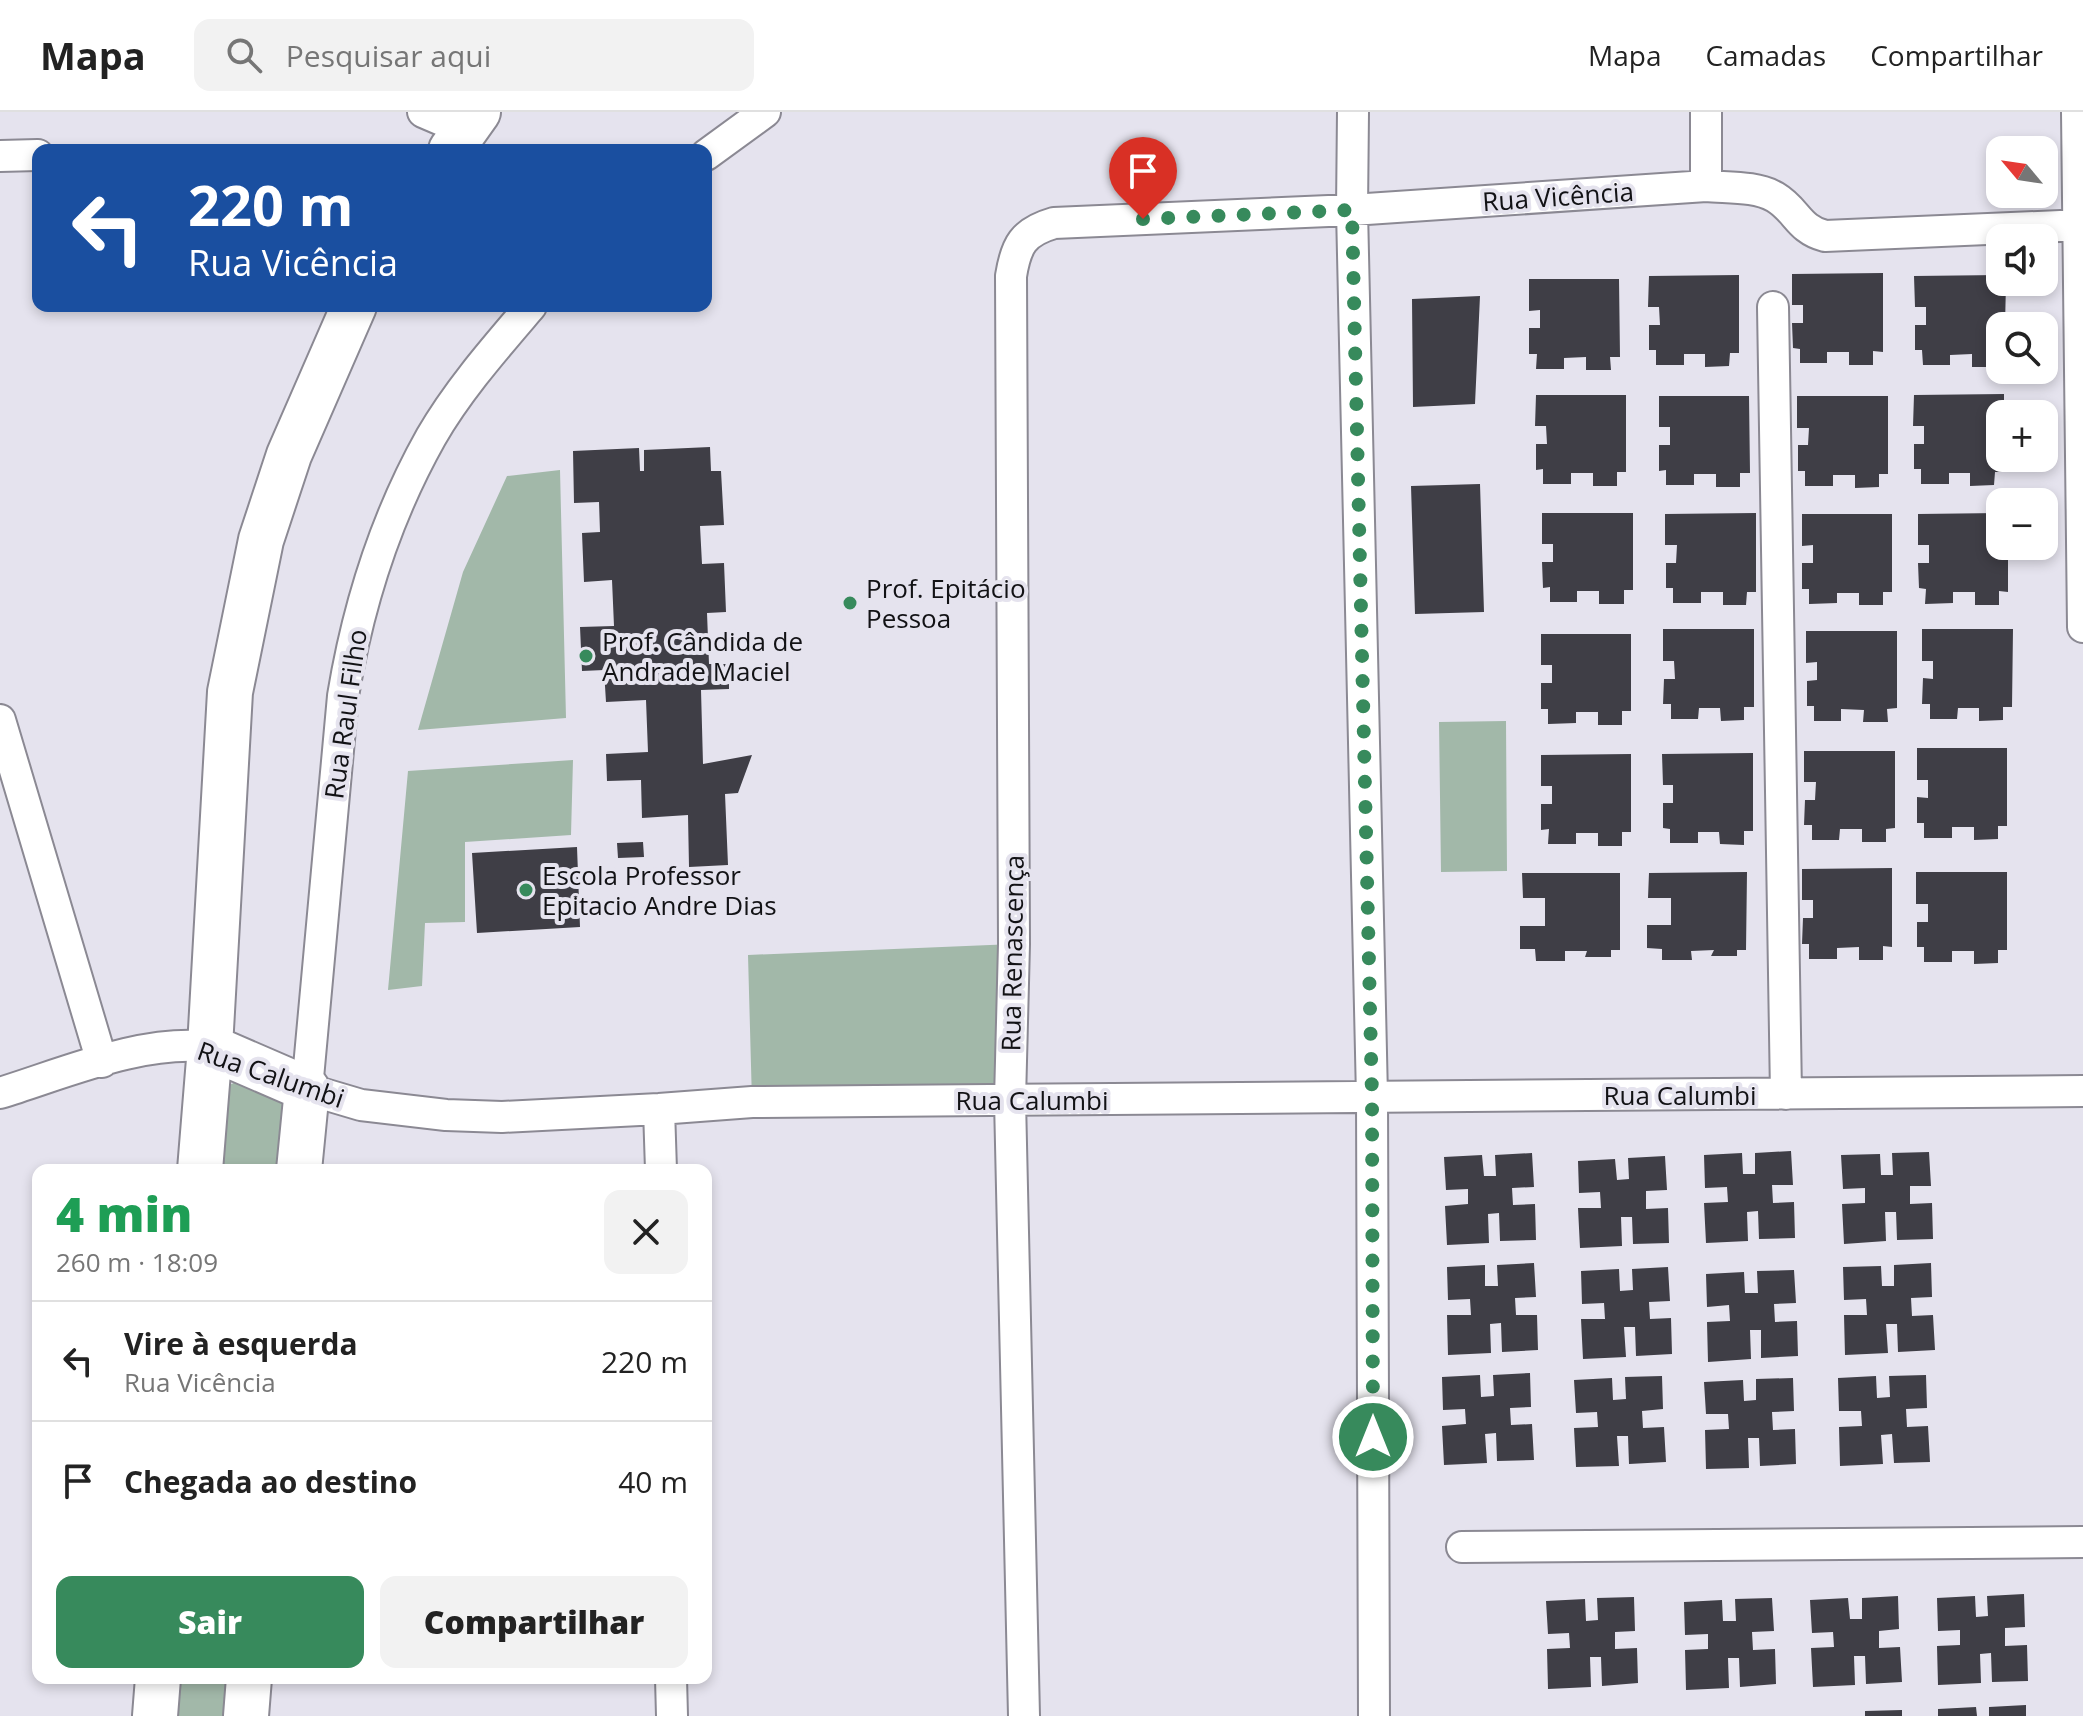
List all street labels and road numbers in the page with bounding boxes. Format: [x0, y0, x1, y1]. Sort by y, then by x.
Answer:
street label: Rua Vicência [1481, 173, 1635, 219]
street label: Rua Raul Filho [315, 627, 375, 801]
street label: Rua Renascença [992, 854, 1032, 1052]
street label: Rua Calumbi [193, 1032, 349, 1116]
street label: Rua Calumbi [1603, 1077, 1757, 1113]
street label: Rua Calumbi [955, 1082, 1109, 1118]

